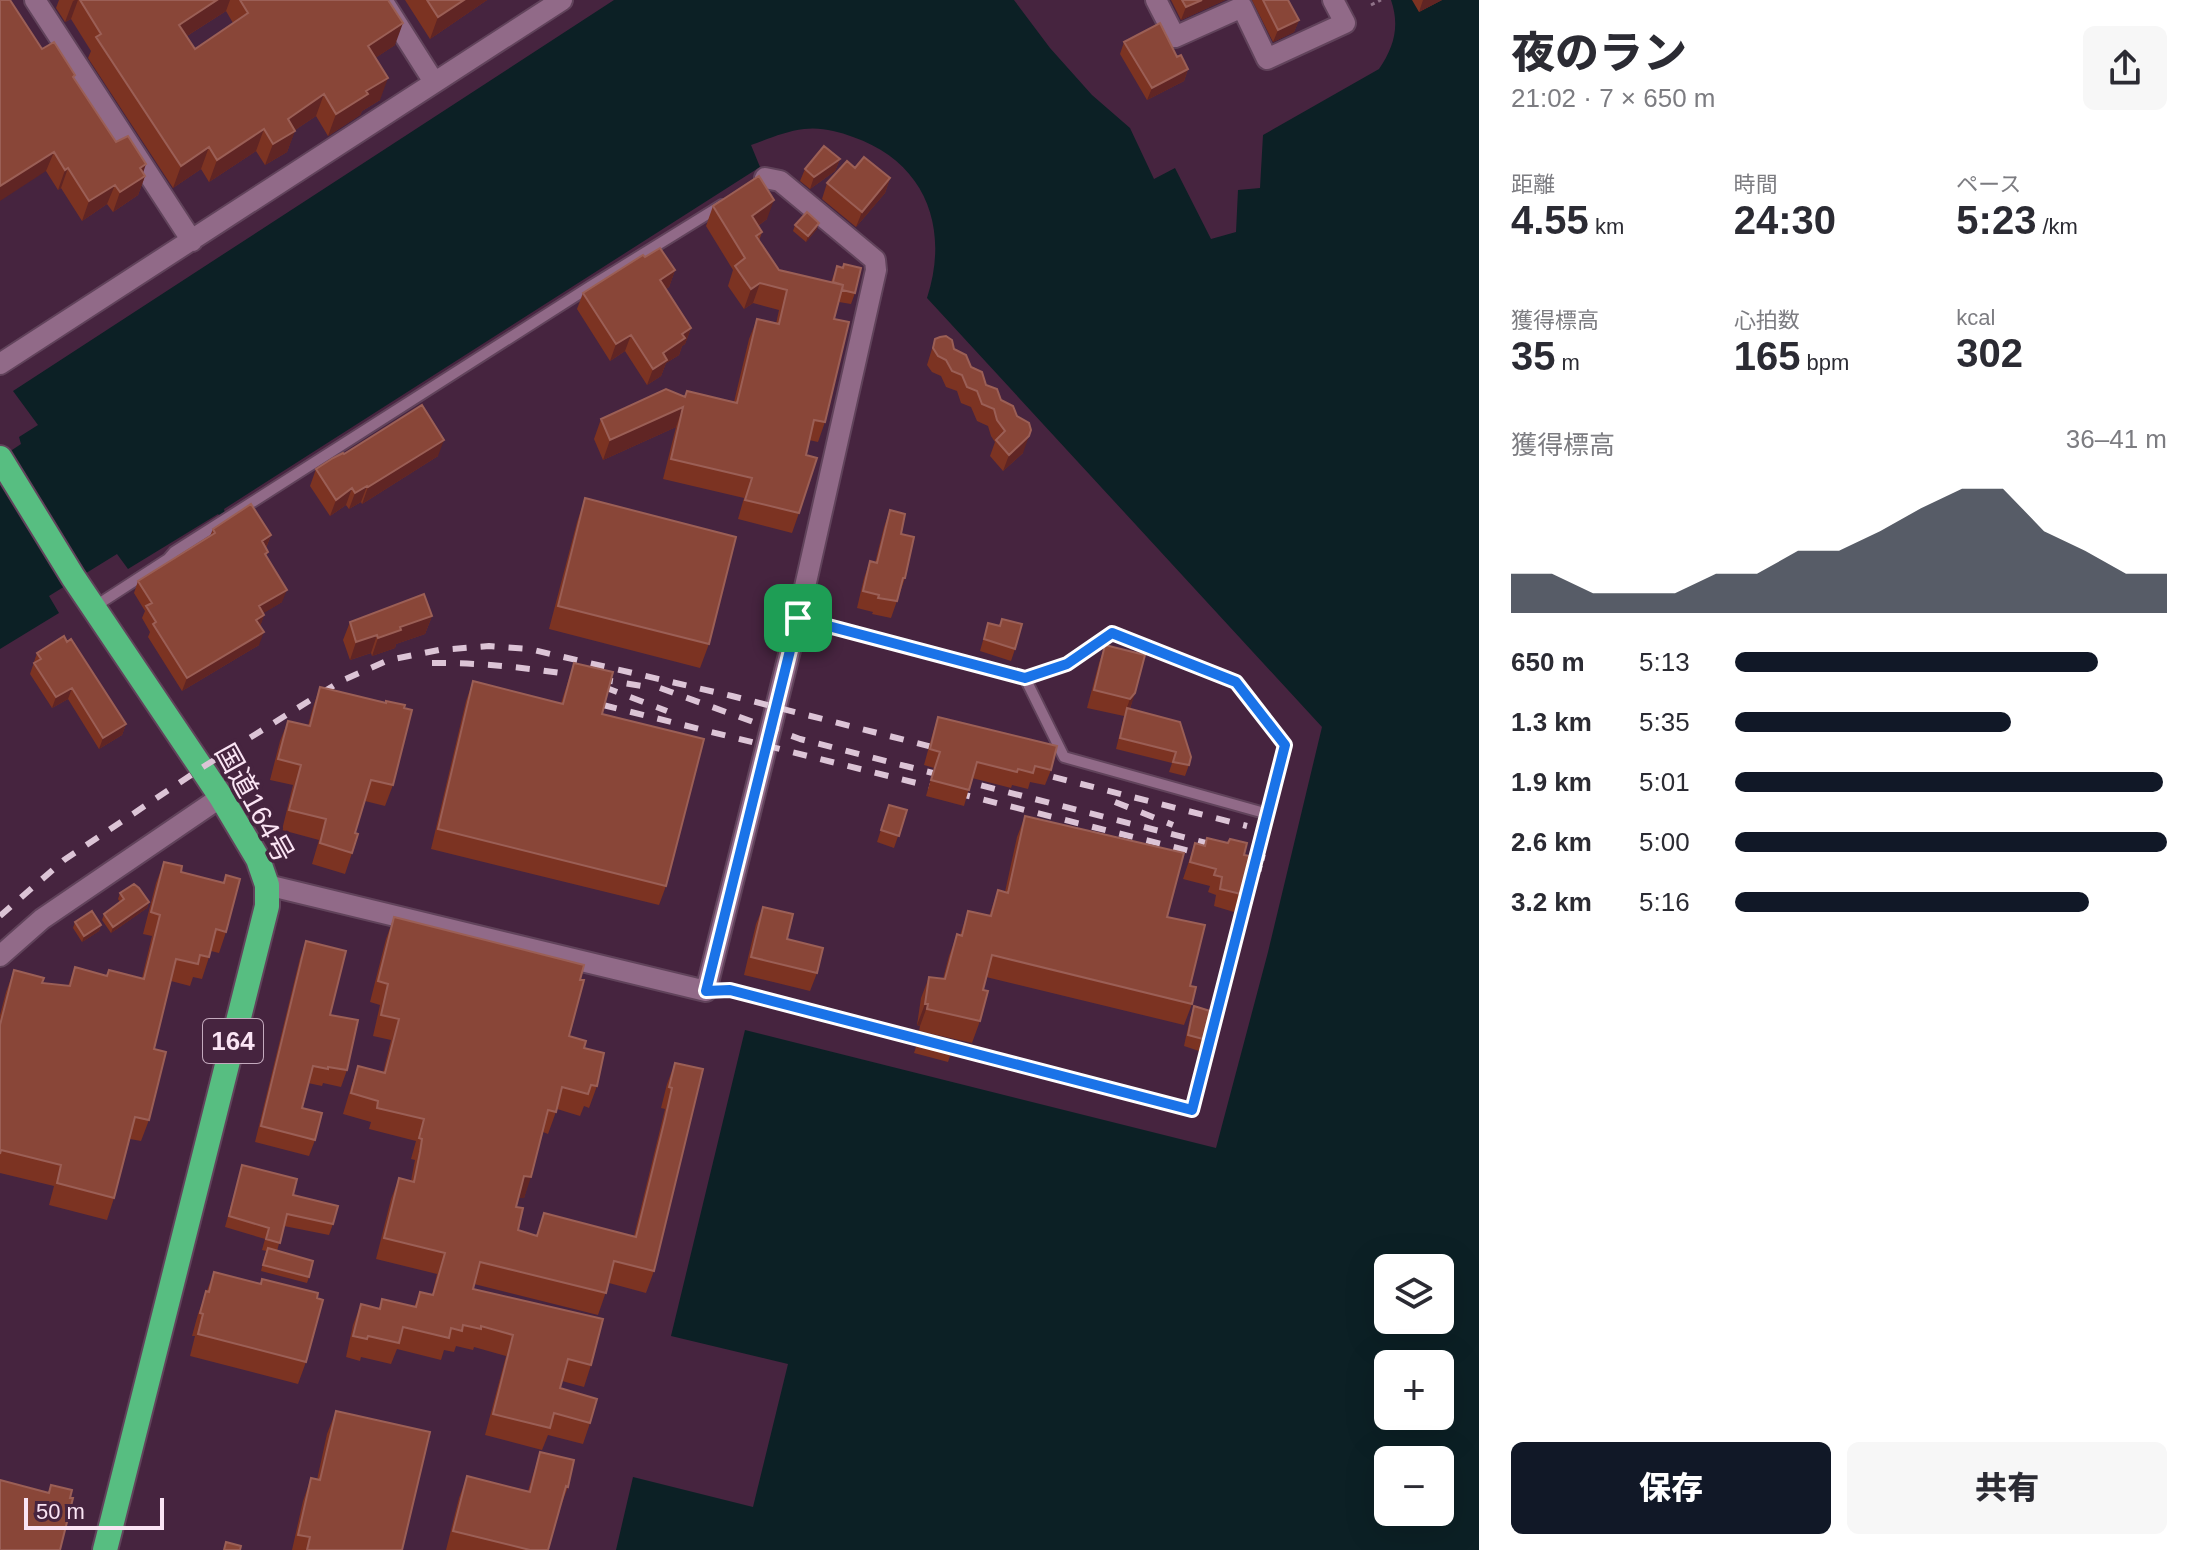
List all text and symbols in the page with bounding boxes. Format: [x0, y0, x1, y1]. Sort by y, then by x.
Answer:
button: share [2083, 26, 2167, 110]
text: 夜のラン [1511, 28, 1687, 77]
text: 21:02 · 7 × 650 m [1511, 83, 1716, 113]
text: 距離 [1511, 172, 1555, 197]
text: 時間 [1734, 172, 1778, 197]
text: ペース [1956, 172, 2021, 197]
text: 4.55 [1511, 198, 1589, 242]
text: 24:30 [1734, 198, 1836, 242]
text: 5:23 [1956, 198, 2036, 242]
text: km [1589, 214, 1624, 239]
text: /km [2036, 214, 2078, 239]
text: kcal [1956, 305, 1995, 330]
text: 獲得標高 [1511, 308, 1599, 333]
text: 心拍数 [1734, 308, 1800, 333]
text: 302 [1956, 331, 2023, 375]
text: 35 [1511, 334, 1556, 378]
text: 165 [1734, 334, 1800, 378]
text: m [1556, 350, 1580, 375]
text: bpm [1800, 350, 1849, 375]
text: 36–41 m [2066, 424, 2167, 454]
text: 獲得標高 [1511, 430, 1615, 460]
pin [764, 584, 832, 652]
icon: arrive [776, 596, 820, 640]
text: 650 m [1511, 647, 1585, 677]
text: 5:13 [1639, 647, 1690, 677]
text: 1.3 km [1511, 707, 1592, 737]
text: 5:35 [1639, 707, 1690, 737]
street label: 国道164号 [209, 739, 300, 868]
text: 1.9 km [1511, 767, 1592, 797]
text: 5:01 [1639, 767, 1690, 797]
text: 2.6 km [1511, 827, 1592, 857]
text: 5:00 [1639, 827, 1690, 857]
text: 3.2 km [1511, 887, 1592, 917]
text: 5:16 [1639, 887, 1690, 917]
road number: 164 [203, 1019, 263, 1063]
map controls [1374, 1254, 1454, 1526]
button: layers [1374, 1254, 1454, 1334]
button: + [1374, 1350, 1454, 1430]
button: 保存 [1511, 1442, 1831, 1534]
button: 共有 [1847, 1442, 2167, 1534]
button: − [1374, 1446, 1454, 1526]
scale bar [24, 1494, 164, 1530]
text: 50 m [36, 1499, 85, 1524]

